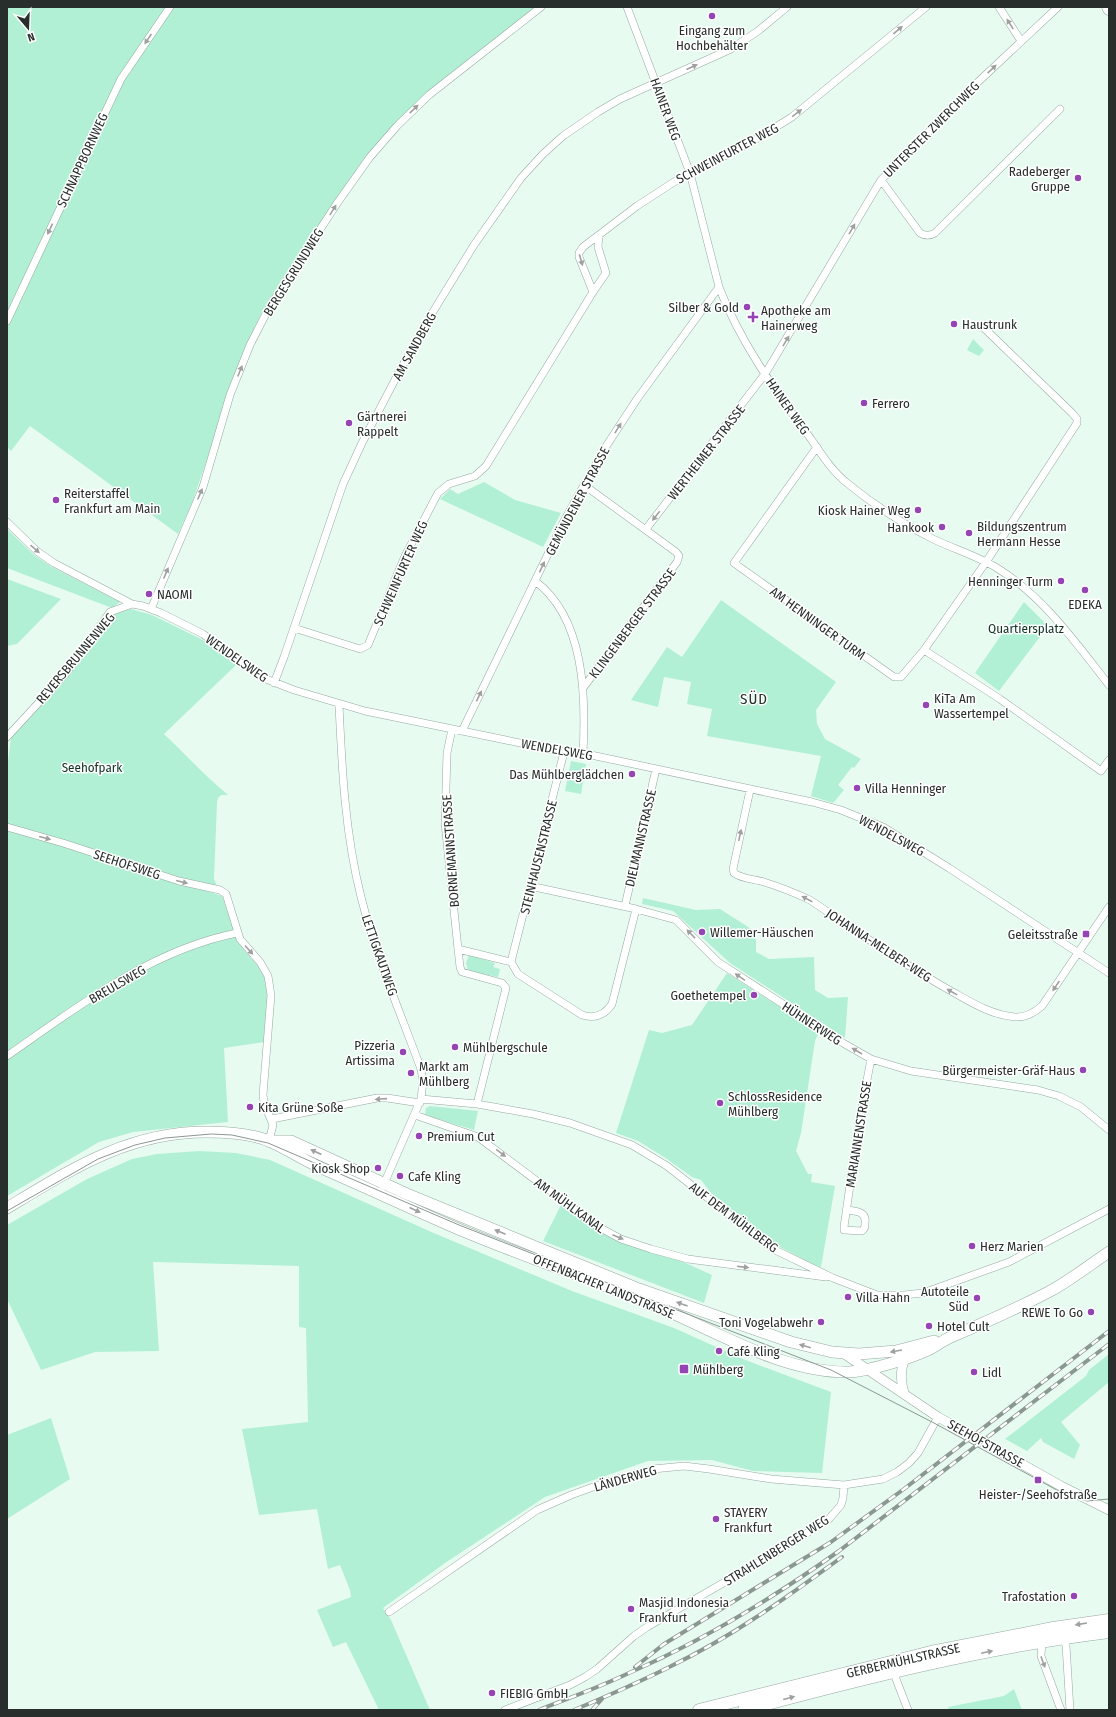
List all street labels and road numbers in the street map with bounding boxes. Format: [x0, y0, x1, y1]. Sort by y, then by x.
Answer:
street label: HAINER WEG [647, 76, 684, 142]
street label: UNTERSTER ZWERCHWEG [880, 78, 982, 180]
street label: SCHNAPPBORNWEG [54, 111, 111, 210]
street label: SCHWEINFURTER WEG [674, 120, 781, 187]
street label: BERGESGRUNDWEG [260, 226, 326, 319]
street label: AM SANDBERG [390, 310, 439, 383]
street label: HAINER WEG [763, 375, 812, 437]
street label: WERTHEIMER STRASSE [665, 402, 748, 503]
street label: GEMÜNDENER STRASSE [542, 444, 612, 558]
street label: SCHWEINFURTER WEG [371, 518, 430, 628]
street label: KLINGENBERGER STRASSE [586, 565, 679, 681]
street label: AM HENNINGER TURM [767, 584, 868, 663]
street label: REVERSBRUNNENWEG [33, 610, 118, 707]
street label: WENDELSWEG [203, 632, 271, 685]
street label: WENDELSWEG [520, 736, 594, 763]
street label: DIELMANNSTRASSE [622, 788, 659, 888]
street label: BORNEMANNSTRASSE [439, 794, 462, 908]
street label: STEINHAUSENSTRASSE [517, 798, 560, 916]
street label: WENDELSWEG [856, 812, 927, 859]
street label: SEEHOFSWEG [91, 847, 162, 882]
street label: JOHANNA-MELBER-WEG [823, 906, 934, 985]
street label: LETTIGKAUTWEG [359, 912, 400, 998]
street label: BREULSWEG [86, 962, 148, 1007]
street label: HÜHNERWEG [779, 998, 845, 1048]
street label: MARIANNENSTRASSE [843, 1080, 874, 1189]
street label: AM MÜHLKANAL [531, 1174, 609, 1236]
street label: AUF DEM MÜHLBERG [686, 1178, 782, 1256]
street label: OFFENBACHER LANDSTRASSE [531, 1251, 677, 1322]
street label: SEEHOFSTRASSE [945, 1416, 1027, 1471]
street label: LÄNDERWEG [592, 1462, 658, 1495]
street label: STRAHLENBERGER WEG [721, 1512, 831, 1589]
street label: GERBERMÜHLSTRASSE [845, 1639, 961, 1681]

